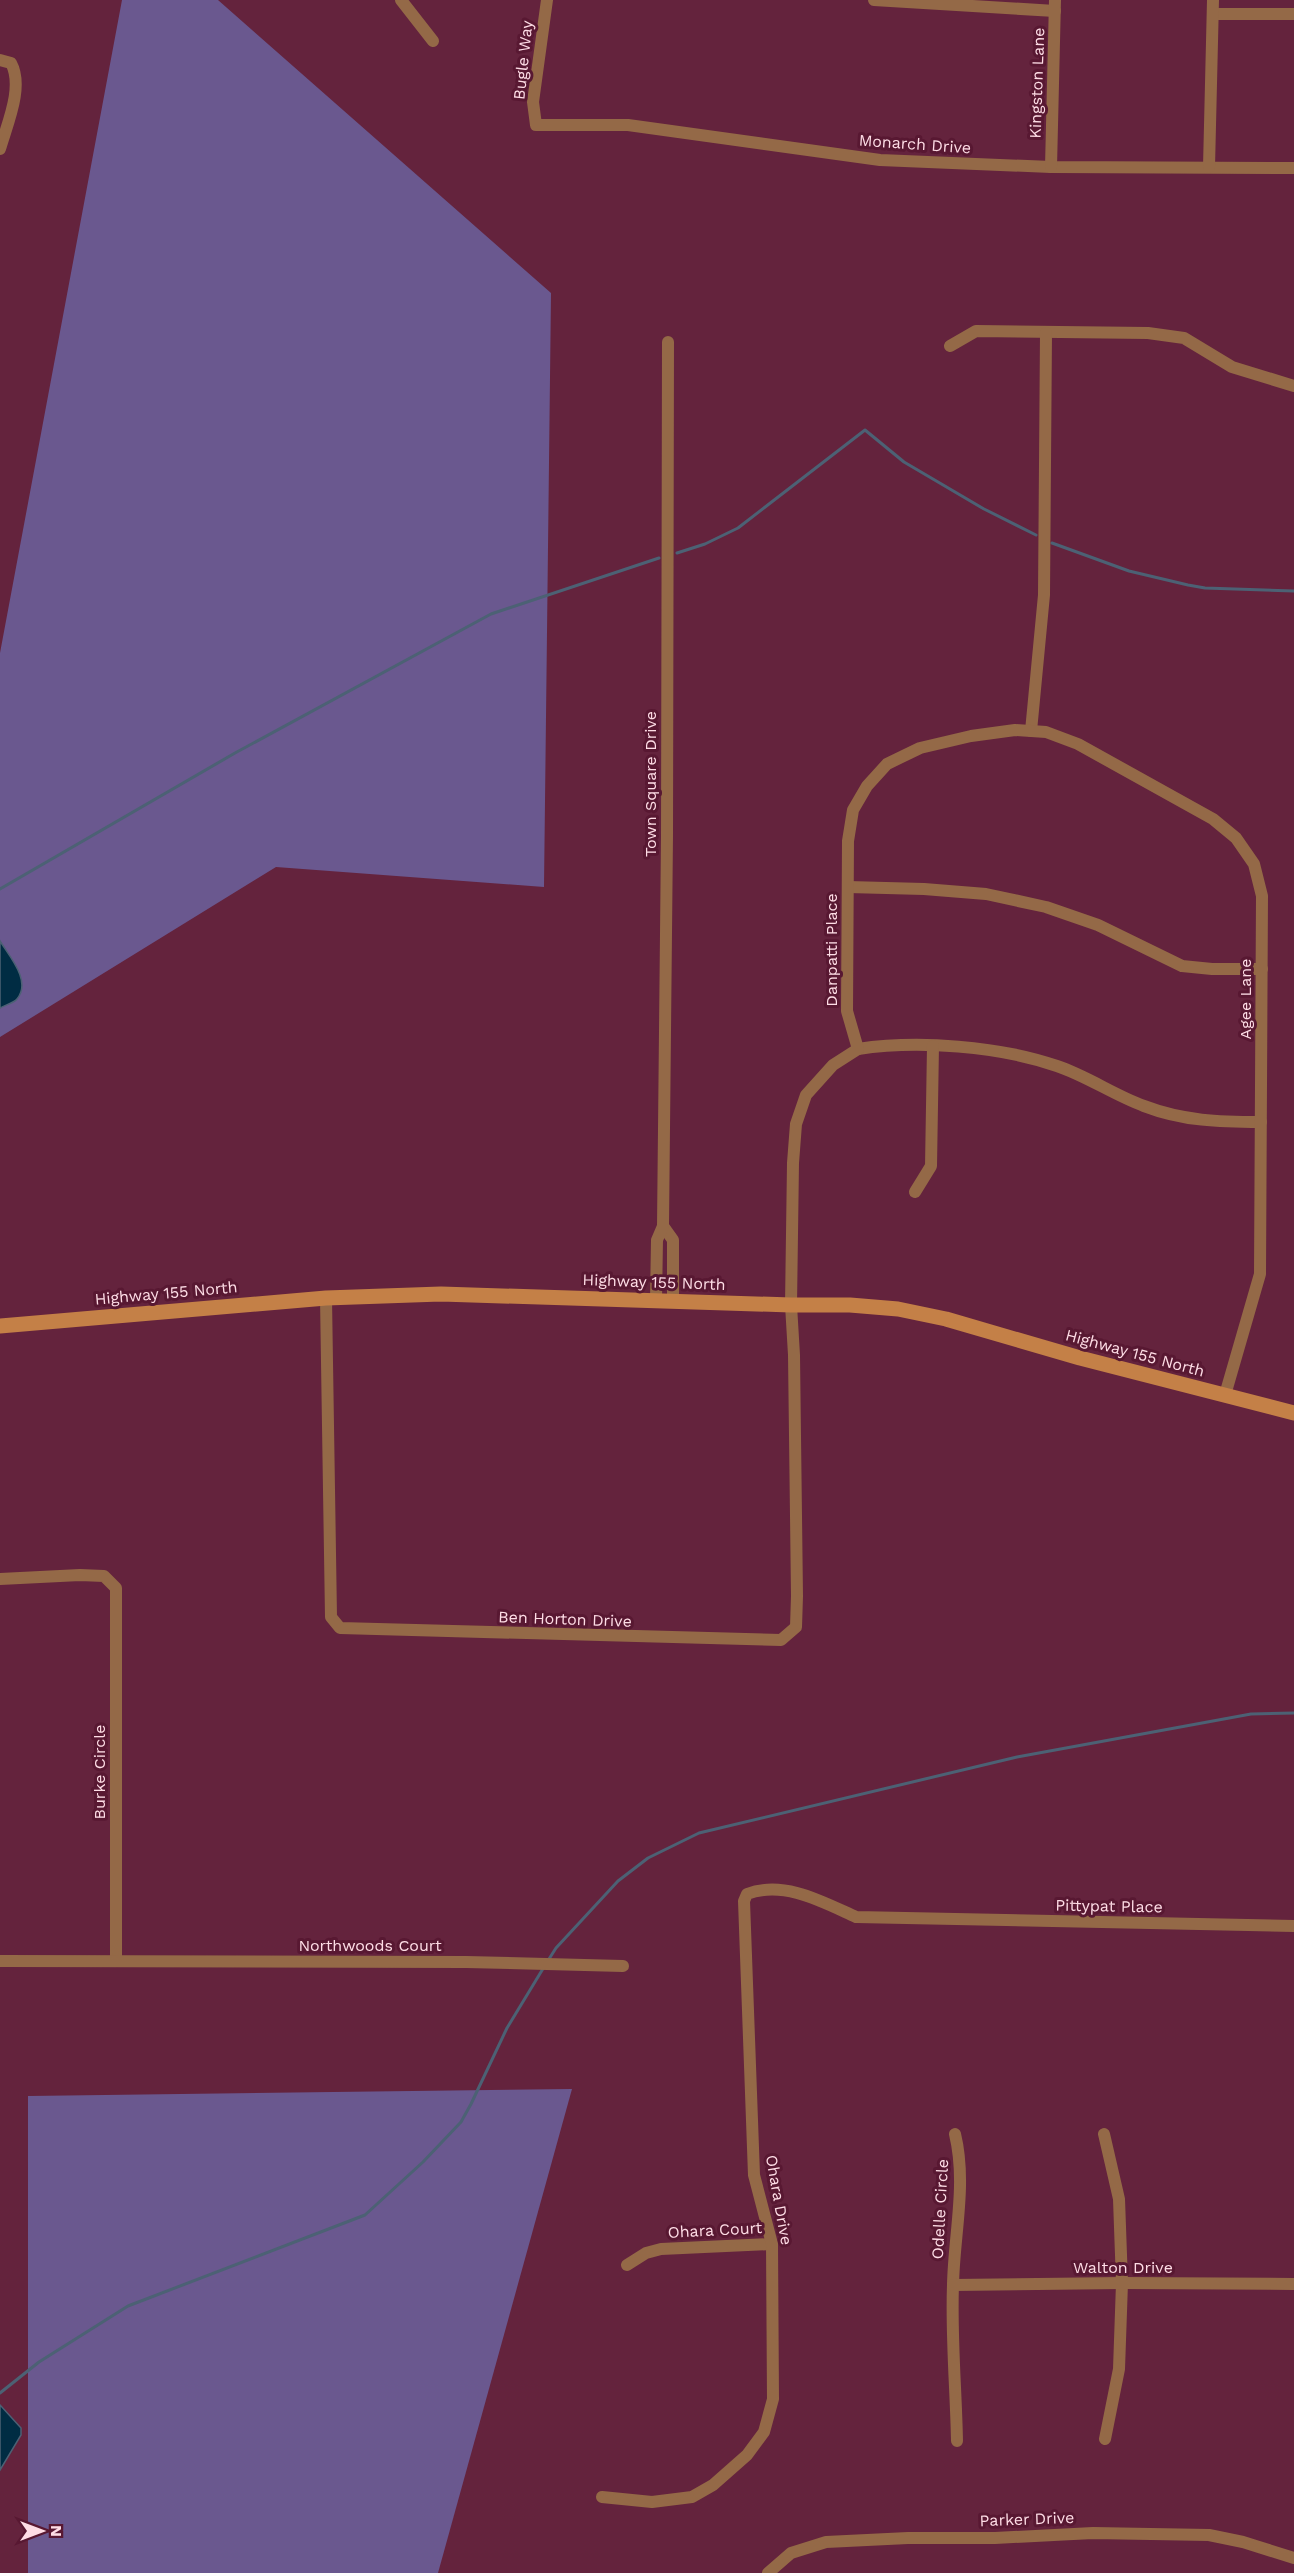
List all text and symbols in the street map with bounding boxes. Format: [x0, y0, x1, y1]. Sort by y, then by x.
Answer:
street label: Bugle Way [509, 19, 537, 101]
street label: Kingston Lane [1026, 27, 1048, 139]
street label: Monarch Drive [858, 131, 972, 157]
street label: Town Square Drive [641, 711, 660, 857]
street label: Danpatti Place [822, 893, 841, 1007]
street label: Agee Lane [1236, 959, 1255, 1039]
street label: Highway 155 North [582, 1270, 726, 1294]
street label: Highway 155 North [94, 1277, 238, 1309]
street label: Highway 155 North [1063, 1325, 1207, 1381]
street label: Ben Horton Drive [498, 1607, 632, 1631]
street label: Burke Circle [90, 1725, 109, 1819]
street label: Pittypat Place [1055, 1896, 1163, 1916]
street label: Northwoods Court [298, 1936, 442, 1955]
street label: Ohara Drive [762, 2153, 796, 2247]
street label: Odelle Circle [928, 2158, 952, 2260]
street label: Ohara Court [667, 2218, 763, 2242]
street label: Walton Drive [1073, 2258, 1173, 2277]
north arrow [12, 2501, 72, 2561]
street label: Parker Drive [979, 2508, 1075, 2530]
text: N [47, 2525, 66, 2537]

